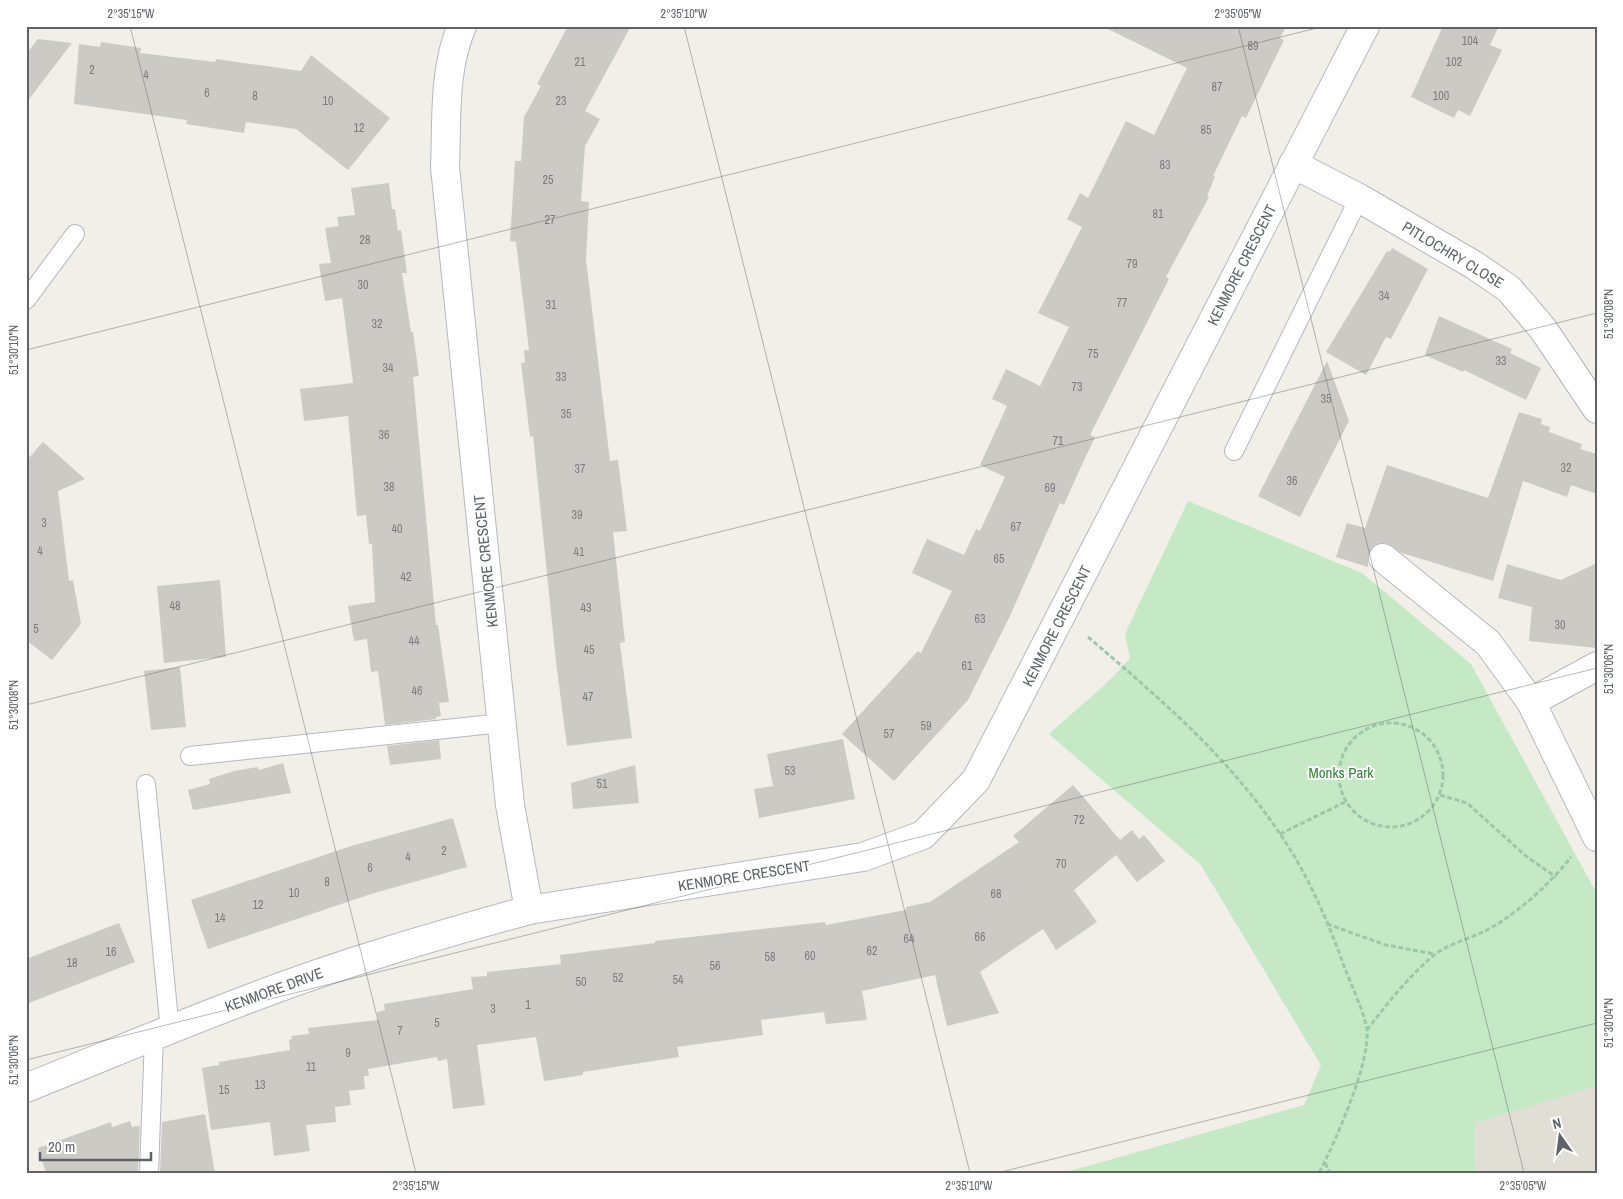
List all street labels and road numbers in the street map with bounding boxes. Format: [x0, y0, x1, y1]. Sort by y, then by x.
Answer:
street label: KENMORE CRESCENT [1202, 200, 1281, 329]
street label: PITLOCHRY CLOSE [1399, 216, 1508, 293]
street label: KENMORE CRESCENT [468, 493, 503, 628]
street label: KENMORE CRESCENT [1017, 561, 1096, 690]
street label: KENMORE CRESCENT [676, 855, 812, 896]
street label: KENMORE DRIVE [222, 962, 326, 1017]

